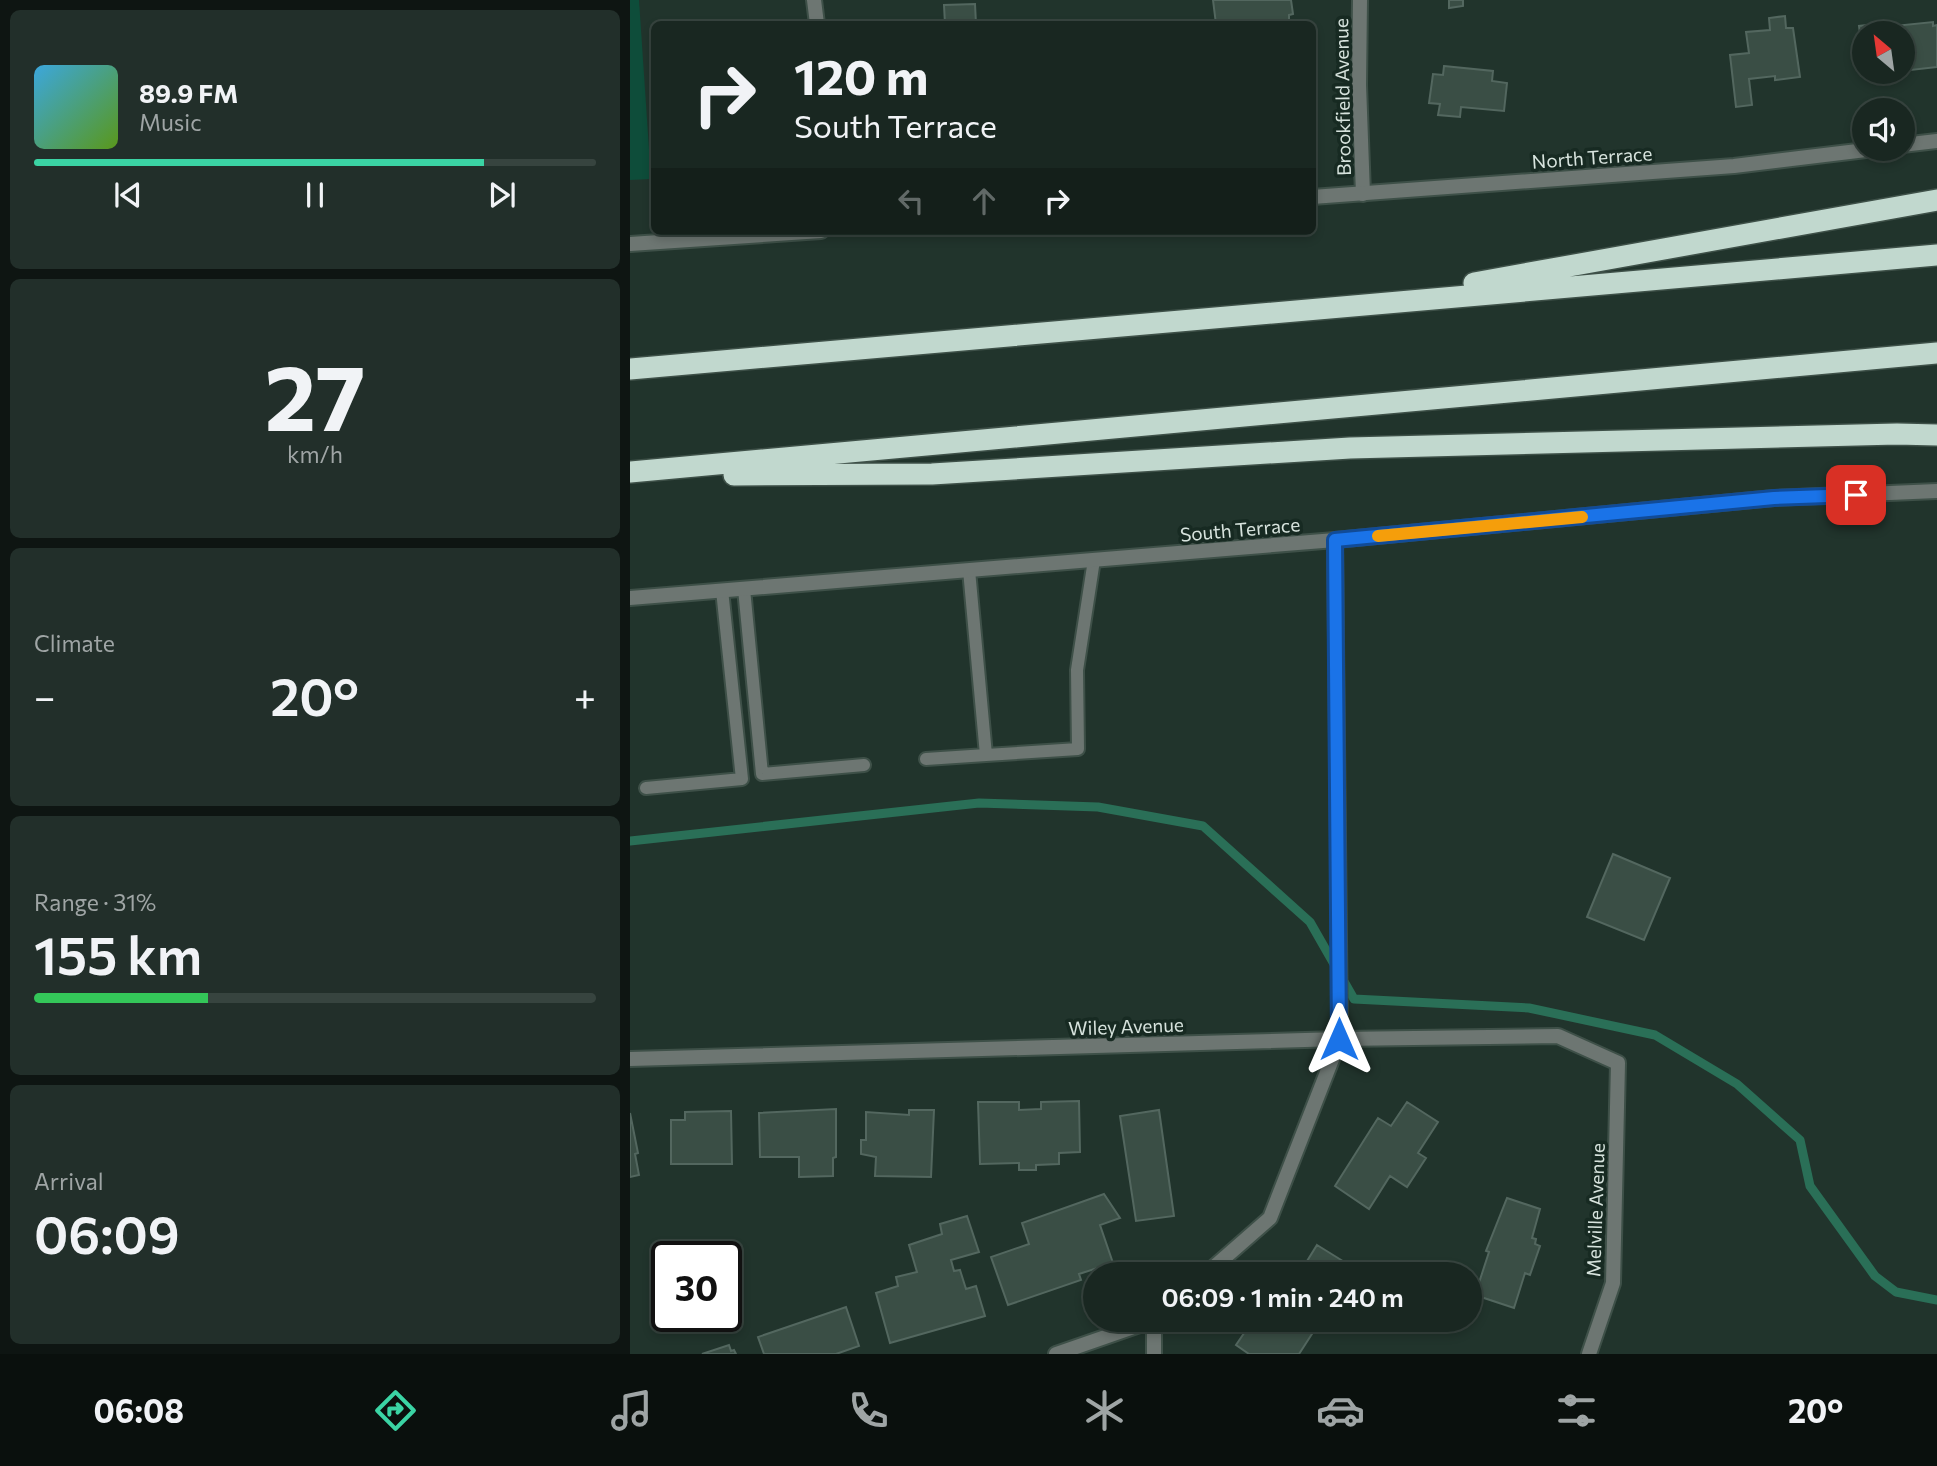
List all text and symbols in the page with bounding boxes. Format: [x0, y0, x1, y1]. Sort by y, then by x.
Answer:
street label: Brookfield Avenue [1329, 18, 1355, 176]
north arrow [1852, 21, 1914, 84]
map controls [1852, 21, 1915, 161]
text: 120 m [794, 45, 928, 105]
icon: right [679, 49, 770, 140]
text: 89.9 FM [139, 77, 238, 108]
button: sound [1852, 98, 1915, 161]
text: South Terrace [794, 105, 997, 145]
text: Music [139, 108, 202, 136]
street label: North Terrace [1531, 141, 1653, 173]
icon: previous [109, 176, 147, 214]
icon: pause [296, 176, 334, 214]
icon: next [483, 176, 521, 214]
icon: left [892, 182, 930, 220]
icon: ahead [965, 182, 1003, 220]
icon: right [1038, 182, 1076, 220]
text: 27 [264, 338, 366, 450]
text: km/h [287, 440, 343, 468]
pin [1826, 465, 1886, 525]
icon: arrive [1837, 476, 1875, 514]
street label: South Terrace [1179, 512, 1301, 546]
text: Climate [34, 629, 115, 657]
text: 20° [270, 663, 359, 727]
text: − [34, 672, 56, 719]
text: + [574, 672, 596, 719]
text: Range · 31% [34, 888, 156, 916]
text: 155 km [34, 922, 202, 986]
position arrow [1302, 1002, 1376, 1076]
street label: Wiley Avenue [1068, 1012, 1184, 1040]
street label: Melville Avenue [1581, 1142, 1609, 1278]
text: Arrival [34, 1167, 104, 1195]
text: 06:09 [34, 1201, 180, 1265]
speed limit sign: 30 [651, 1241, 742, 1332]
text: 06:09 · 1 min · 240 m [1161, 1281, 1404, 1312]
icon: directions [371, 1386, 420, 1435]
icon: music [607, 1386, 656, 1435]
icon: phone [844, 1386, 893, 1435]
icon: climate [1080, 1386, 1129, 1435]
icon: car [1316, 1386, 1365, 1435]
icon: filters [1552, 1386, 1601, 1435]
text: 06:08 [94, 1390, 184, 1430]
text: 20° [1788, 1390, 1843, 1430]

